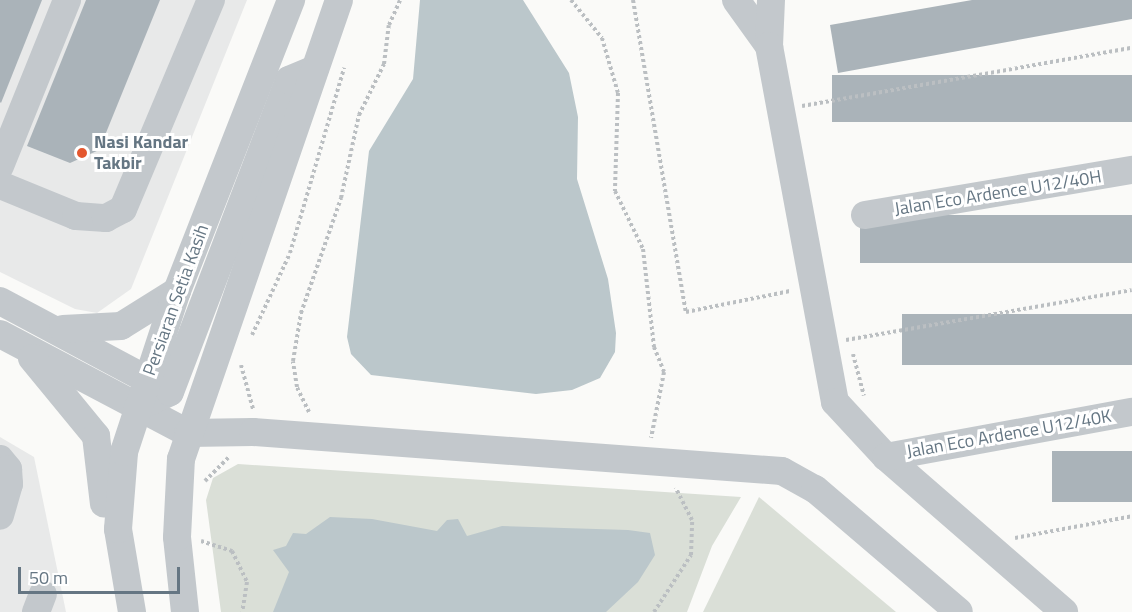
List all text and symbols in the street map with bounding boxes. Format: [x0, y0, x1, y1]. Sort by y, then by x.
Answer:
place label: Nasi Kandar Takbir [94, 132, 188, 174]
marker: Nasi Kandar Takbir [75, 146, 89, 160]
street label: Jalan Eco Ardence U12/40H [893, 166, 1103, 220]
street label: Persiaran Setia Kasih [139, 221, 213, 379]
street label: Jalan Eco Ardence U12/40K [905, 405, 1113, 463]
scale bar [21, 555, 183, 593]
text: 50 m [29, 564, 68, 591]

